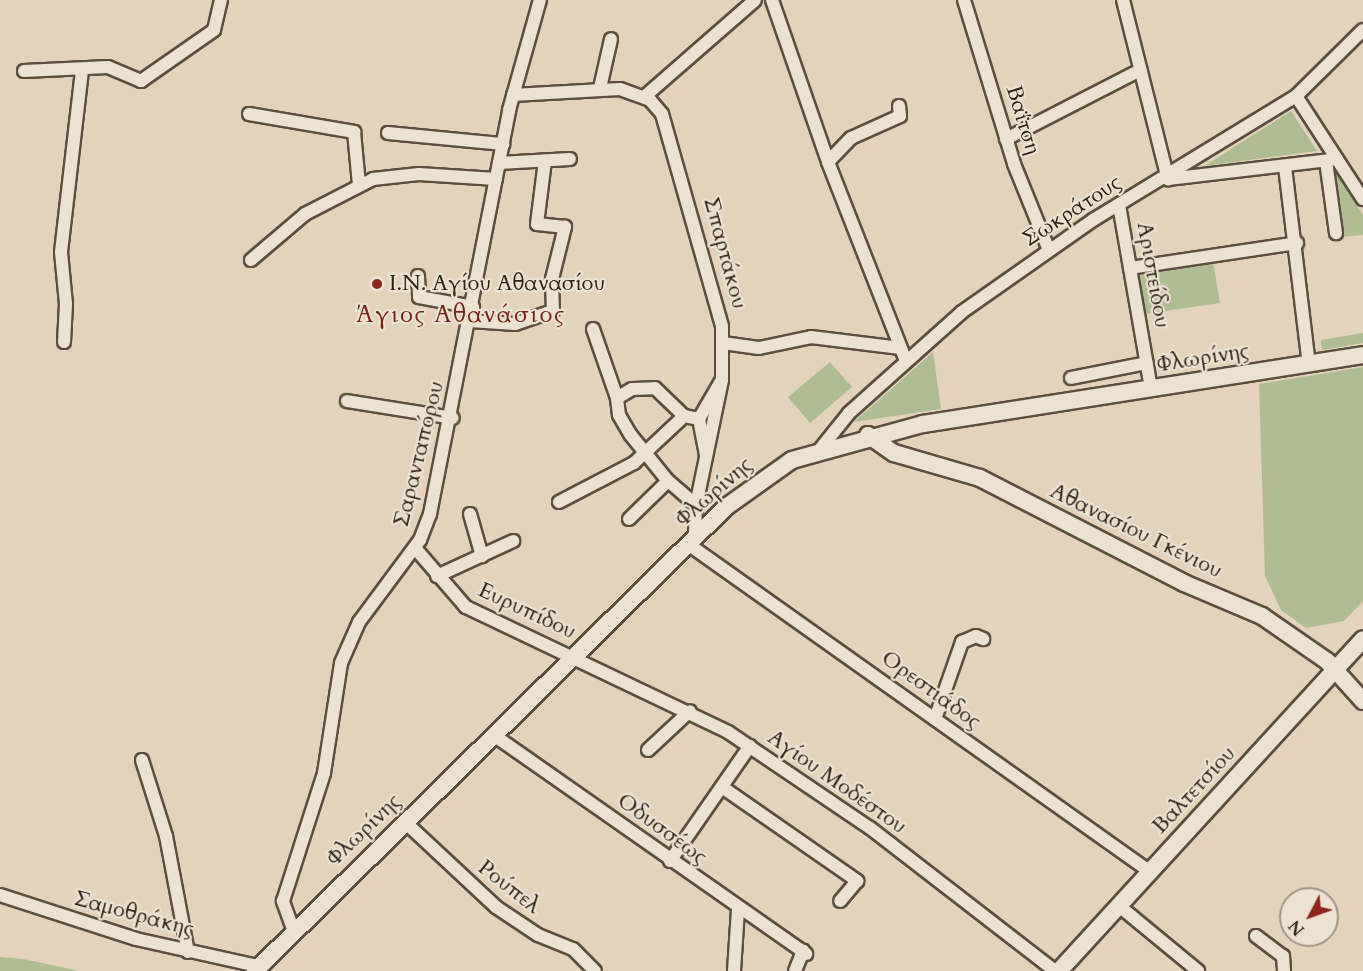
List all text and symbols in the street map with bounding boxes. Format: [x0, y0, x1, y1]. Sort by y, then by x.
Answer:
street label: Βαΐτση [1000, 82, 1046, 158]
street label: Σωκράτους [1018, 169, 1126, 253]
street label: Σπαρτάκου [697, 194, 753, 312]
street label: Αριστείδου [1131, 220, 1175, 330]
place label: Ι.Ν. Αγίου Αθανασίου [389, 271, 605, 297]
marker: Ι.Ν. Αγίου Αθανασίου [370, 277, 384, 291]
district label: Άγιος Αθανάσιος [356, 301, 566, 329]
street label: Φλωρίνης [1155, 338, 1251, 378]
street label: Σαρανταπόρου [388, 379, 450, 529]
street label: Φλωρίνης [670, 452, 758, 532]
street label: Αθανασίου Γκένιου [1046, 478, 1226, 584]
street label: Ευρυπίδου [474, 577, 580, 645]
street label: Ορεστιάδος [876, 645, 986, 735]
street label: Αγίου Μοδέστου [762, 724, 912, 840]
street label: Βαλτετσίου [1147, 741, 1241, 839]
street label: Φλωρίνης [321, 788, 407, 872]
street label: Οδυσσέως [612, 788, 712, 870]
street label: Ρούπελ [473, 854, 545, 920]
street label: Σαμοθράκης [71, 885, 197, 943]
north arrow [1279, 887, 1339, 947]
text: N [1284, 915, 1310, 940]

